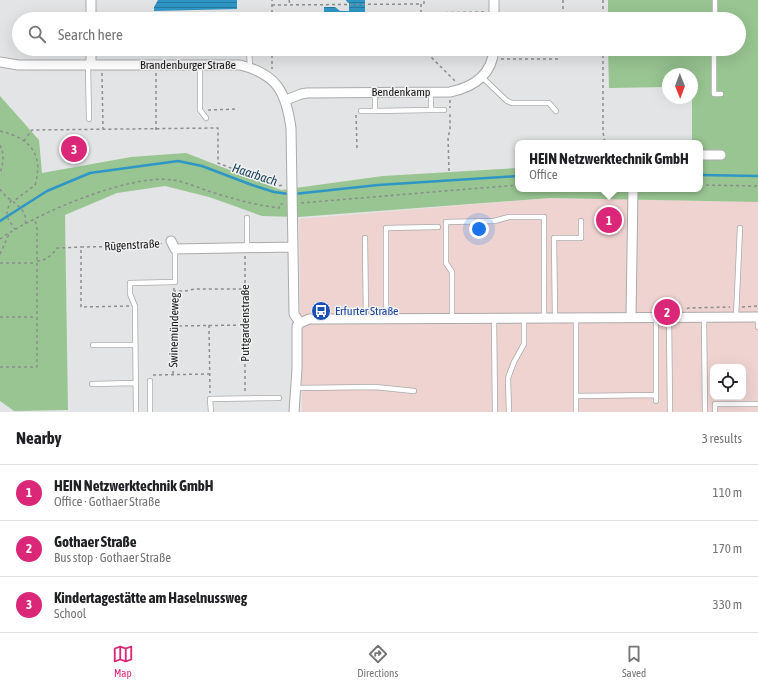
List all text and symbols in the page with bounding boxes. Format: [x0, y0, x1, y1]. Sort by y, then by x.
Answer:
search box [12, 12, 746, 56]
icon: search [26, 23, 48, 45]
text: Search here [58, 26, 123, 43]
street label: Brandenburger Straße [140, 58, 236, 72]
north arrow [662, 68, 698, 104]
street label: Bendenkamp [371, 85, 431, 99]
pin: 3 [61, 134, 87, 164]
popup [515, 140, 703, 192]
text: HEIN Netzwerktechnik GmbH [529, 150, 689, 167]
water label: Haarbach [230, 160, 280, 189]
text: Office [529, 167, 558, 182]
pin: 1 [596, 205, 622, 235]
your location [469, 219, 489, 239]
street label: Rügenstraße [104, 237, 160, 253]
street label: Puttgardenstraße [238, 284, 252, 362]
street label: Swinemündeweg [166, 292, 182, 368]
pin: 2 [654, 297, 680, 327]
bus stop icon: Erfurter Straße [310, 300, 332, 322]
place label: Erfurter Straße [335, 304, 399, 318]
map controls [710, 364, 746, 400]
button: locate [710, 364, 746, 400]
text: Nearby [16, 428, 62, 448]
text: 3 results [702, 431, 742, 446]
text: HEIN Netzwerktechnik GmbH [54, 477, 214, 494]
text: 1 [26, 485, 32, 500]
text: 110 m [713, 485, 742, 500]
text: Office · Gothaer Straße [54, 494, 160, 509]
text: Gothaer Straße [54, 533, 136, 550]
text: 2 [26, 541, 32, 556]
text: 170 m [713, 541, 742, 556]
text: Bus stop · Gothaer Straße [54, 550, 171, 565]
text: Kindertagestätte am Haselnussweg [54, 589, 247, 606]
text: 3 [26, 597, 32, 612]
text: 330 m [713, 597, 742, 612]
text: School [54, 606, 86, 621]
tab: Map [112, 643, 134, 679]
tab: Directions [357, 643, 398, 679]
tab: Saved [622, 643, 646, 679]

